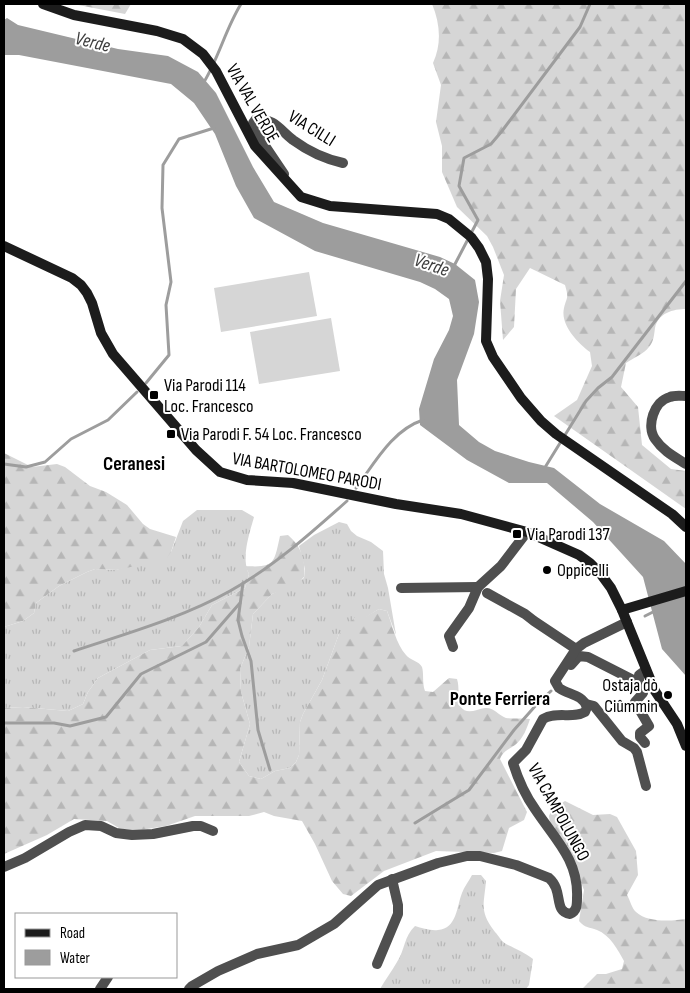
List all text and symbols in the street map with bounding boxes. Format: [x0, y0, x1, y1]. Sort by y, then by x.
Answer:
water label: Verde [73, 27, 113, 58]
street label: VIA VAL VERDE [222, 60, 283, 146]
street label: VIA CILLI [284, 106, 339, 151]
water label: Verde [411, 249, 453, 282]
place label: Via Parodi 114 Loc. Francesco [164, 375, 254, 417]
marker: Via Parodi 114 Loc. Francesco [148, 389, 160, 401]
place label: Via Parodi F. 54 Loc. Francesco [181, 424, 362, 445]
marker: Via Parodi F. 54 Loc. Francesco [165, 428, 177, 440]
street label: VIA BARTOLOMEO PARODI [231, 448, 383, 495]
district label: Ceranesi [103, 452, 165, 476]
place label: Via Parodi 137 [527, 524, 610, 545]
marker: Via Parodi 137 [511, 528, 523, 540]
place label: Oppicelli [557, 560, 609, 581]
marker: Oppicelli [541, 564, 553, 576]
place label: Ostaja dò Ciûmmin [602, 675, 658, 717]
district label: Ponte Ferriera [450, 687, 550, 711]
marker: Ostaja dò Ciûmmin [662, 689, 674, 701]
street label: VIA CAMPOLUNGO [523, 760, 594, 865]
legend [15, 913, 178, 978]
text: Road [60, 924, 85, 943]
text: Water [60, 949, 91, 968]

